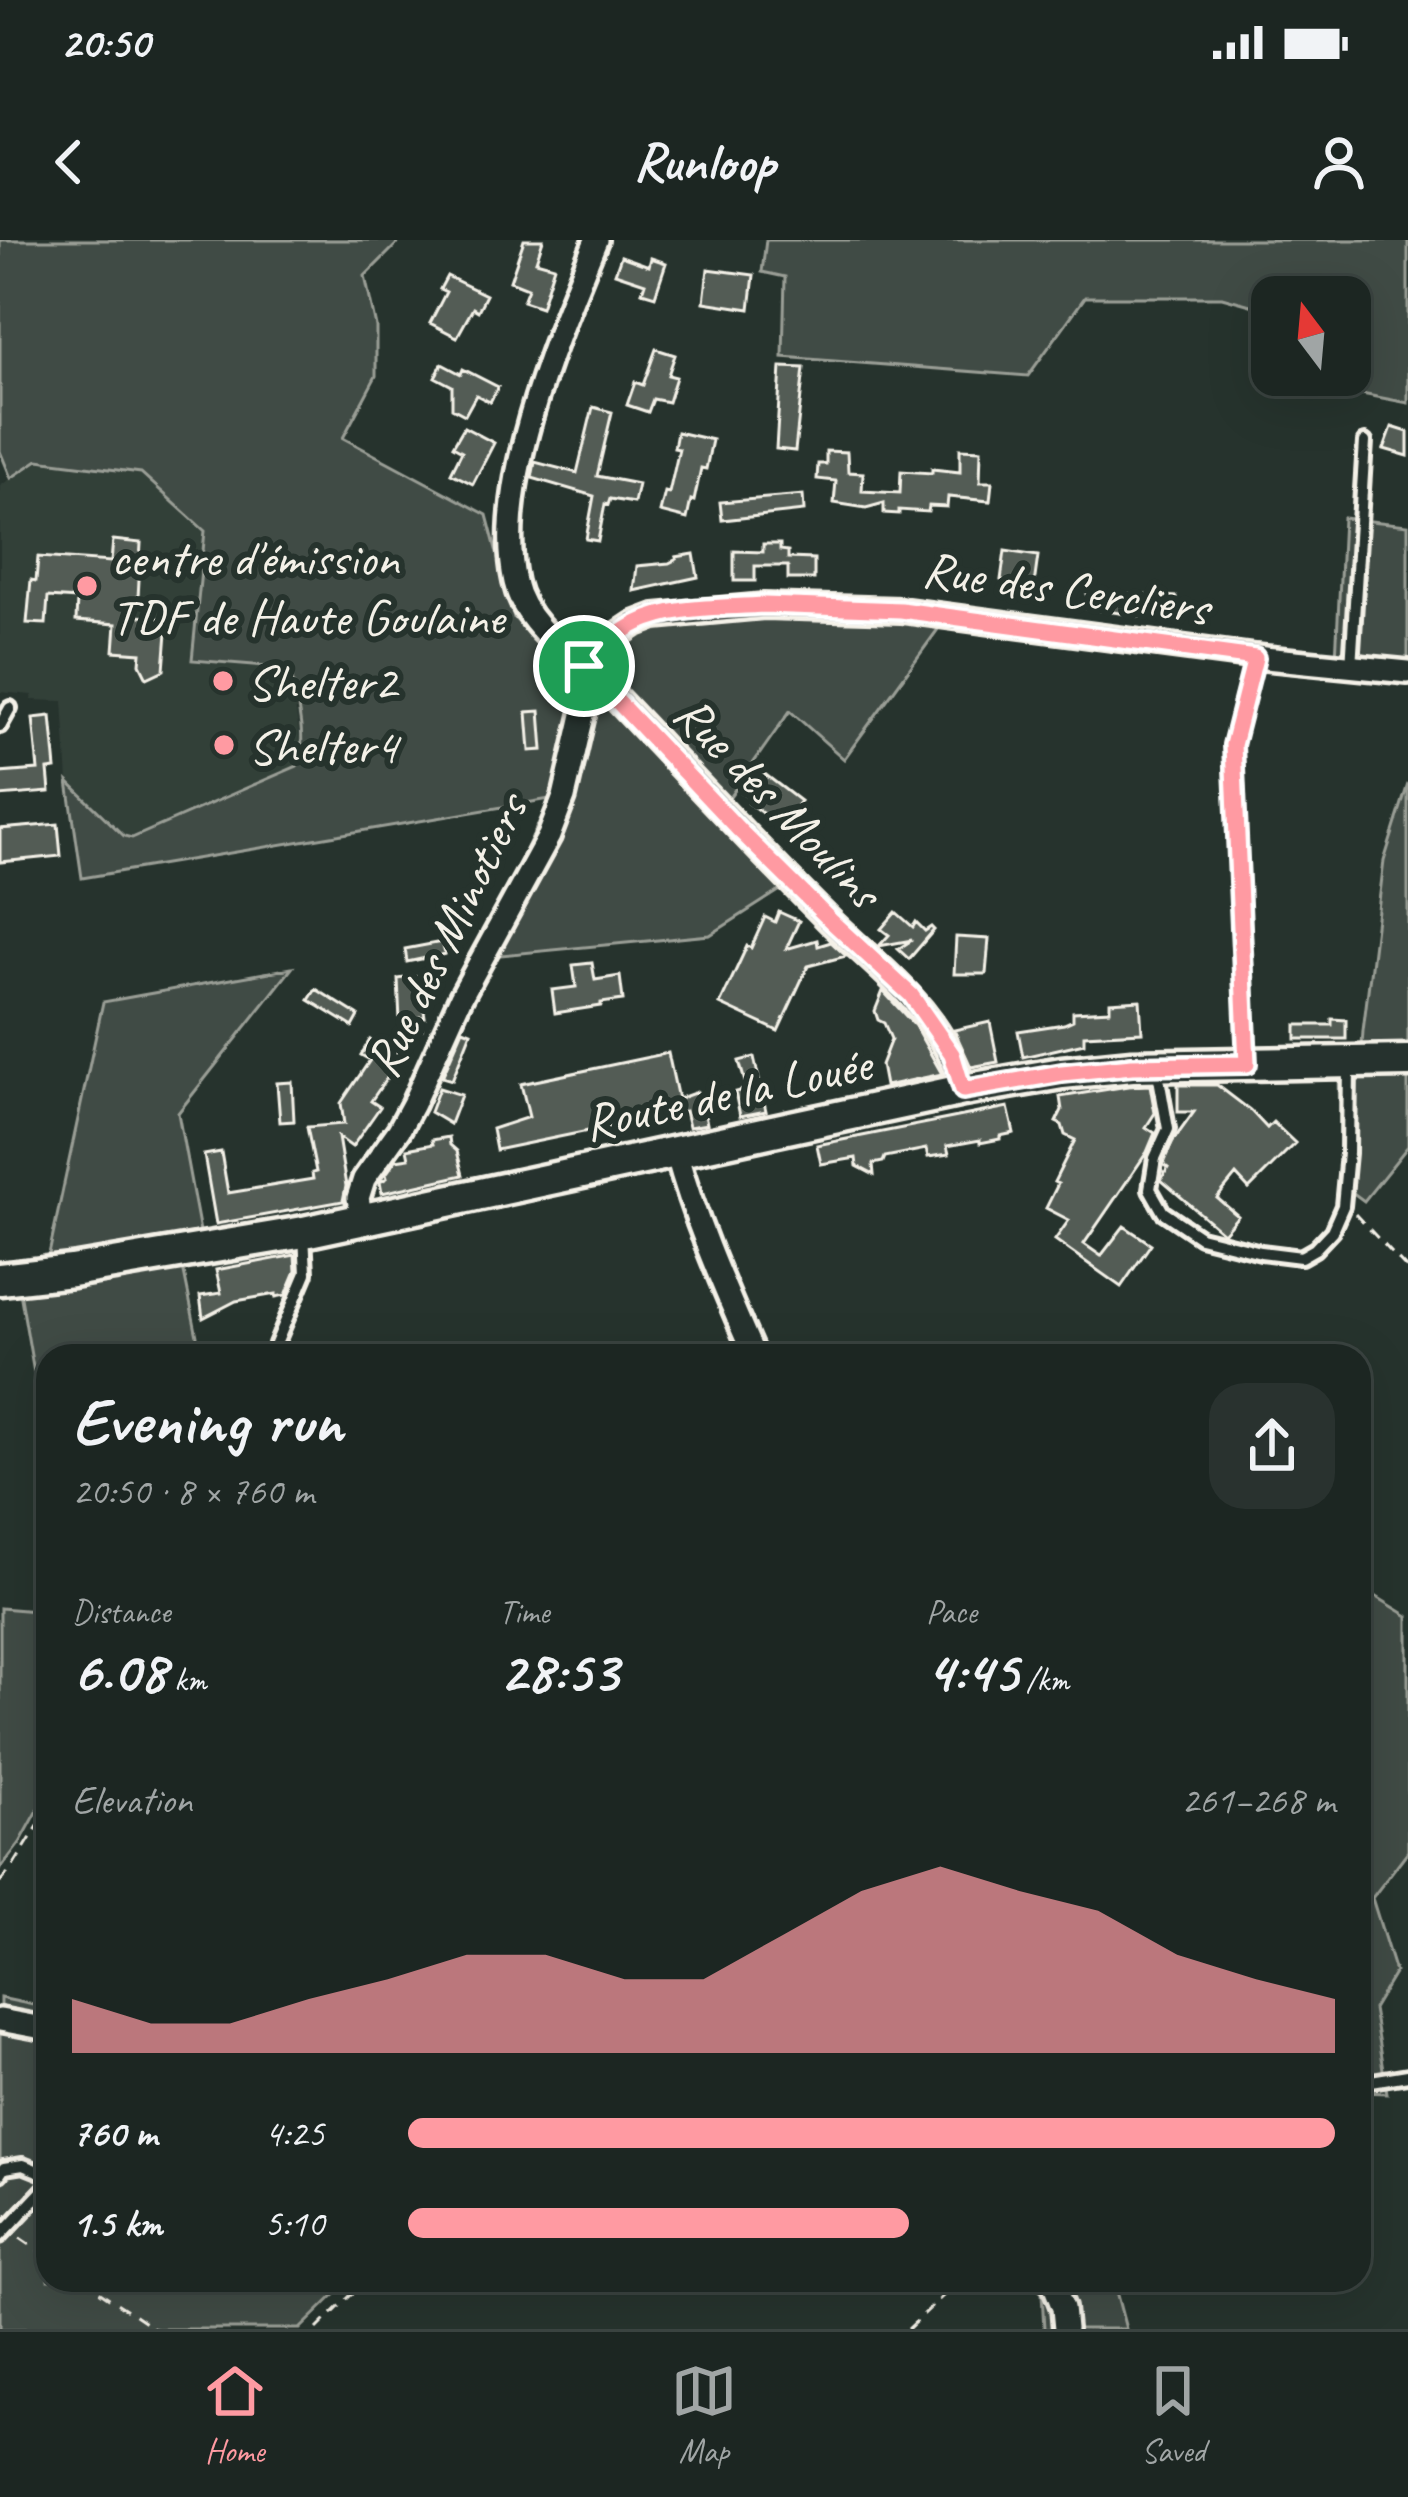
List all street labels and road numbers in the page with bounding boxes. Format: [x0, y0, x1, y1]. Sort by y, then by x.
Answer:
street label: Rue des Cercliers [919, 536, 1217, 640]
street label: Rue des Moulins [661, 682, 898, 924]
street label: Rue des Minotiers [350, 780, 544, 1087]
street label: Route de la Louée [578, 1031, 880, 1155]

